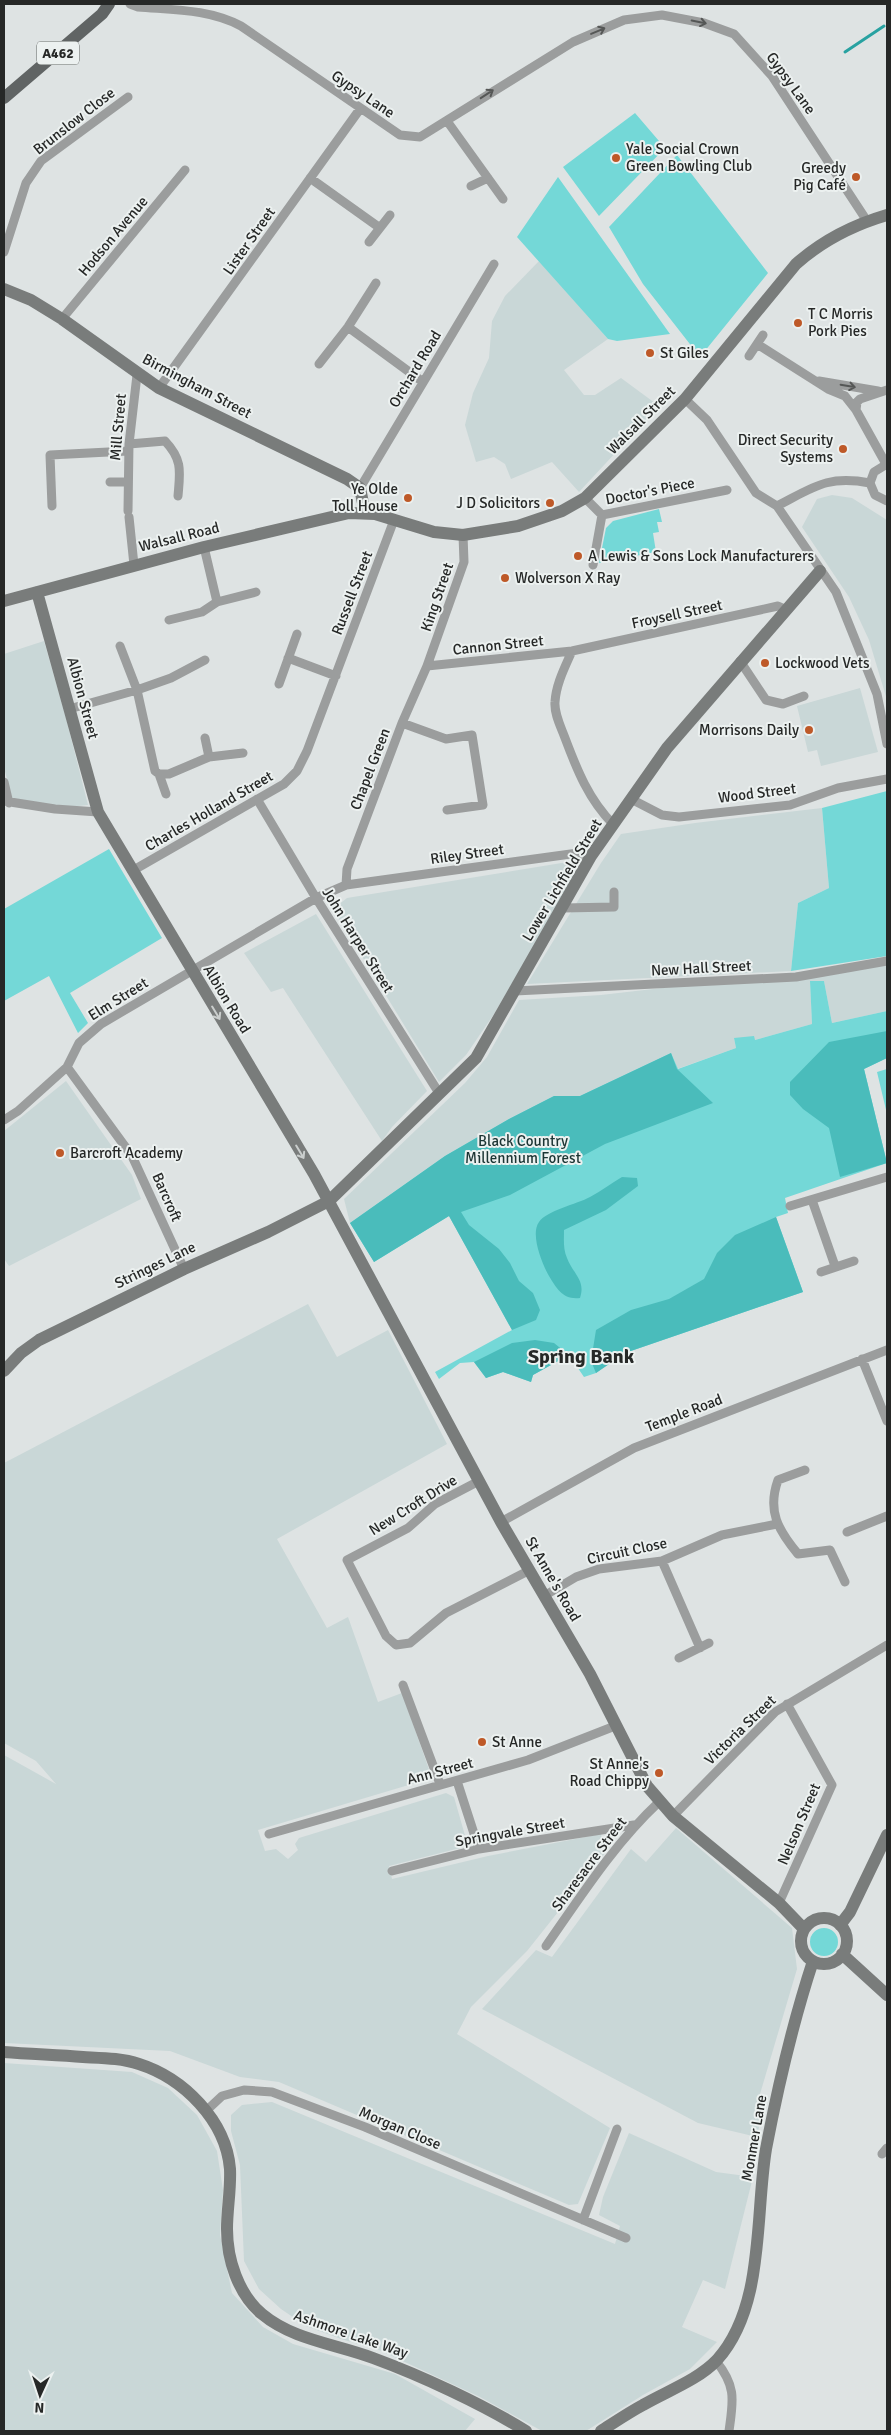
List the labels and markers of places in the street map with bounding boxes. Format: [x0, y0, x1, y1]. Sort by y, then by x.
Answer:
place label: Yale Social Crown Green Bowling Club [626, 140, 752, 175]
marker: Yale Social Crown Green Bowling Club [610, 152, 622, 164]
place label: Greedy Pig Café [793, 159, 846, 194]
marker: Greedy Pig Café [850, 171, 862, 183]
place label: T C Morris Pork Pies [808, 305, 873, 340]
marker: T C Morris Pork Pies [792, 317, 804, 329]
place label: St Giles [660, 344, 709, 362]
marker: St Giles [644, 347, 656, 359]
place label: Direct Security Systems [738, 431, 833, 466]
marker: Direct Security Systems [837, 443, 849, 455]
place label: Ye Olde Toll House [332, 480, 398, 515]
marker: Ye Olde Toll House [402, 492, 414, 504]
place label: J D Solicitors [456, 494, 540, 512]
marker: J D Solicitors [544, 497, 556, 509]
place label: A Lewis & Sons Lock Manufacturers [588, 547, 815, 565]
marker: A Lewis & Sons Lock Manufacturers [572, 550, 584, 562]
place label: Wolverson X Ray [515, 569, 620, 587]
marker: Wolverson X Ray [499, 572, 511, 584]
place label: Lockwood Vets [775, 654, 870, 672]
marker: Lockwood Vets [759, 657, 771, 669]
place label: Morrisons Daily [699, 721, 799, 739]
marker: Morrisons Daily [803, 724, 815, 736]
place label: Barcroft Academy [70, 1144, 183, 1162]
marker: Barcroft Academy [54, 1147, 66, 1159]
place label: St Anne [492, 1733, 542, 1751]
marker: St Anne [476, 1736, 488, 1748]
place label: St Anne's Road Chippy [569, 1755, 649, 1790]
marker: St Anne's Road Chippy [653, 1767, 665, 1779]

